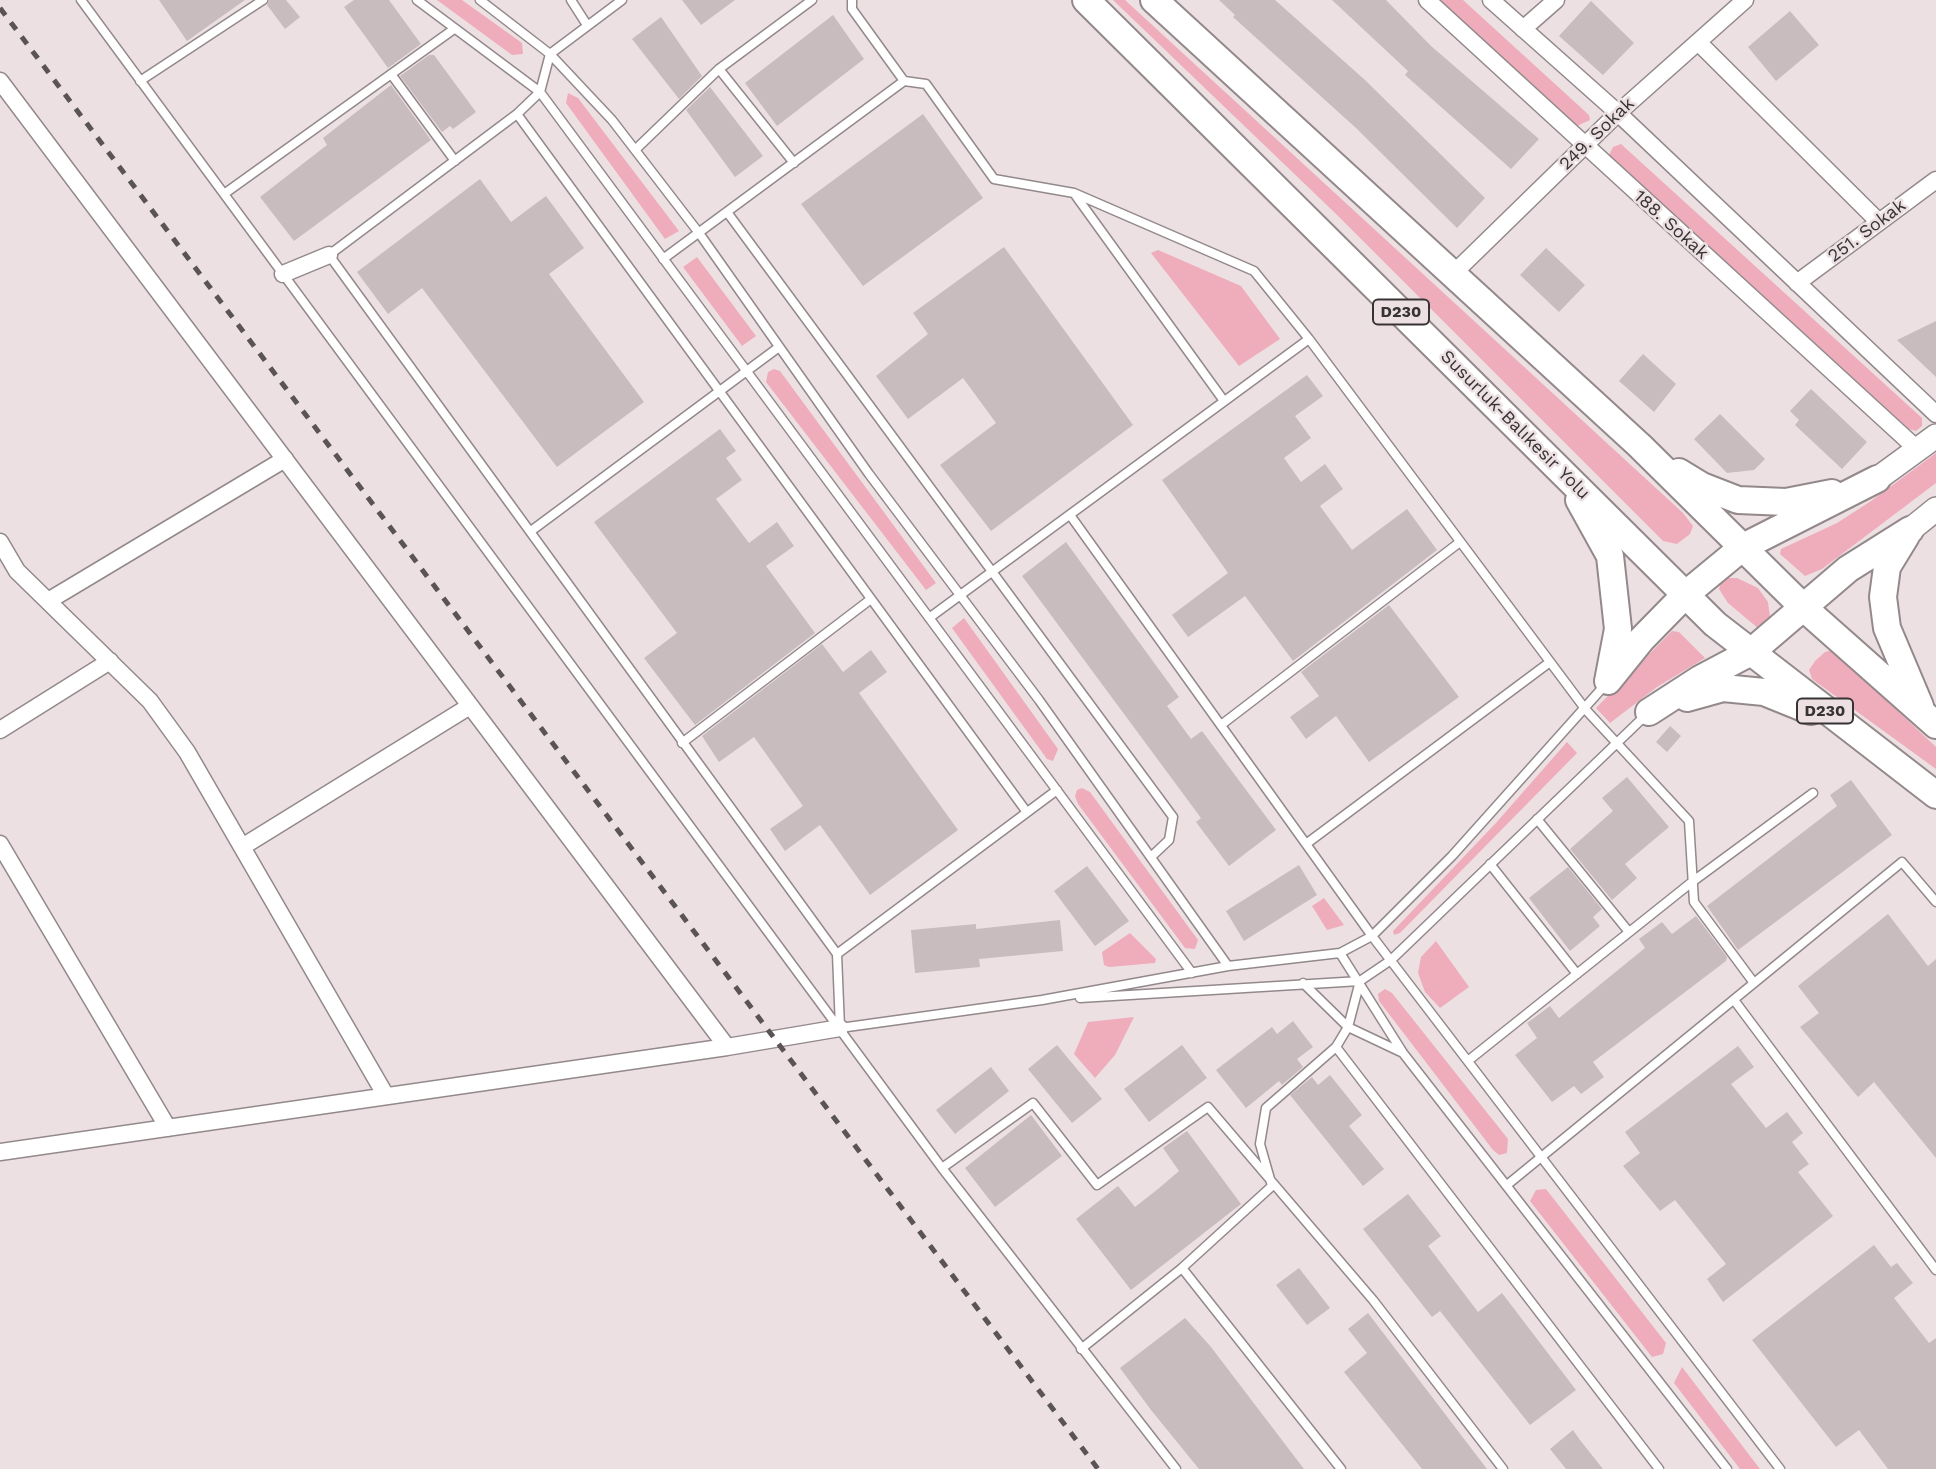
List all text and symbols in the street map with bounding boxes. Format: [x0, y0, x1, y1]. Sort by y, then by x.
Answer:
street label: 249. Sokak [1555, 93, 1639, 175]
street label: 188. Sokak [1629, 186, 1713, 264]
street label: 251. Sokak [1824, 195, 1910, 267]
road number: D230 [1373, 300, 1429, 324]
street label: Susurluk-Balıkesir Yolu [1436, 346, 1594, 504]
road number: D230 [1797, 698, 1853, 724]

